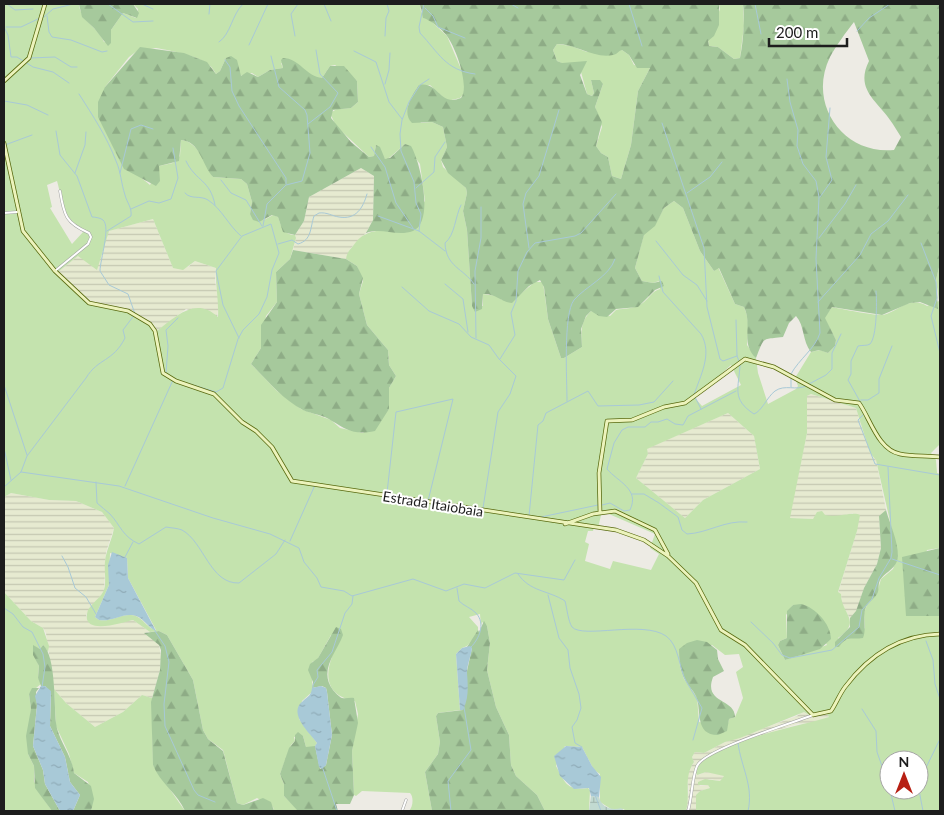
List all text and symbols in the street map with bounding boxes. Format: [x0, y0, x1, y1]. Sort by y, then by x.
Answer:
scale bar [769, 15, 846, 47]
text: 200 m [776, 23, 818, 41]
street label: Estrada Itaiobaia [382, 487, 485, 520]
north arrow [879, 750, 929, 800]
text: N [899, 753, 909, 770]

